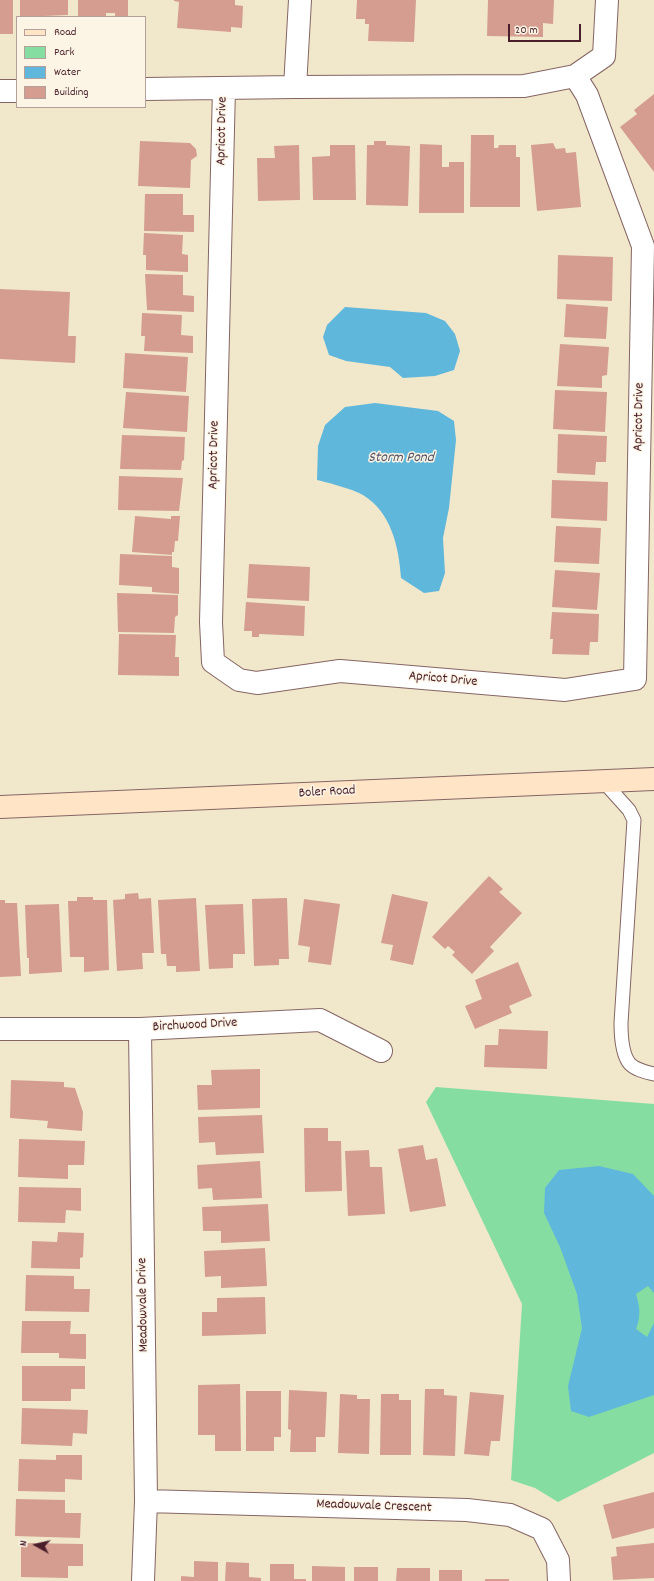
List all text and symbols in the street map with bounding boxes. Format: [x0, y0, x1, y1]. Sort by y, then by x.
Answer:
legend [16, 16, 146, 108]
scale bar [510, 16, 583, 42]
text: 20 m [515, 22, 538, 39]
text: Road [54, 24, 76, 41]
text: Park [54, 44, 74, 61]
text: Water [54, 64, 81, 81]
text: Building [54, 84, 89, 101]
street label: Apricot Drive [214, 96, 232, 166]
street label: Apricot Drive [631, 382, 649, 452]
street label: Apricot Drive [206, 420, 224, 490]
water label: Storm Pond [368, 450, 434, 468]
street label: Apricot Drive [408, 669, 478, 691]
street label: Boler Road [298, 783, 356, 803]
street label: Birchwood Drive [152, 1015, 238, 1037]
street label: Meadowvale Drive [135, 1257, 153, 1353]
street label: Meadowvale Crescent [316, 1497, 432, 1517]
north arrow [16, 1525, 56, 1565]
text: N [16, 1540, 32, 1547]

